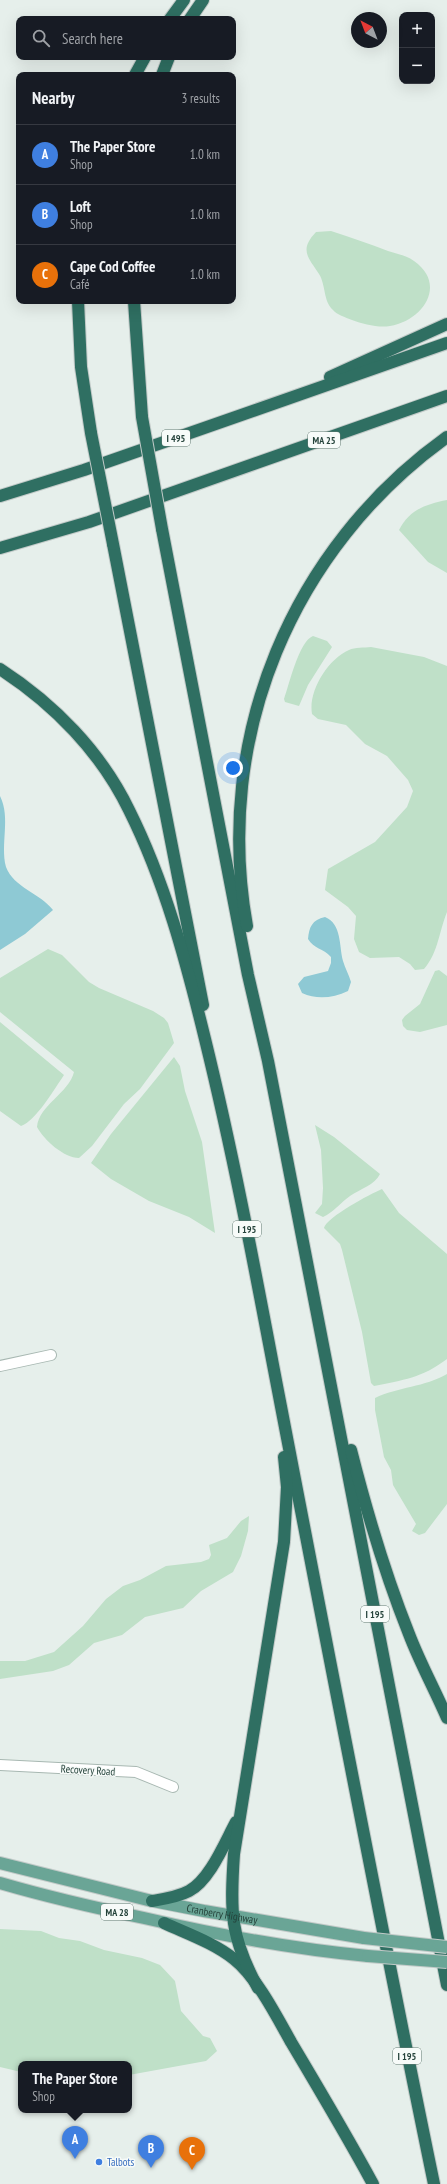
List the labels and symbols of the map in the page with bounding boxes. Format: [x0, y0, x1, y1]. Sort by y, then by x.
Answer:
north arrow [351, 12, 387, 48]
road number: I 495 [162, 430, 190, 446]
road number: MA 25 [308, 432, 340, 448]
your location [223, 758, 243, 778]
road number: I 195 [233, 1221, 261, 1237]
road number: I 195 [361, 1606, 389, 1622]
street label: Recovery Road [60, 1762, 116, 1778]
street label: Cranberry Highway [186, 1901, 259, 1927]
road number: MA 28 [101, 1904, 133, 1920]
road number: I 195 [393, 2048, 421, 2064]
pin: A [62, 2126, 88, 2159]
pin: B [138, 2135, 164, 2168]
pin: C [179, 2137, 205, 2170]
place label: Talbots [107, 2155, 134, 2169]
marker: Talbots [94, 2157, 104, 2167]

